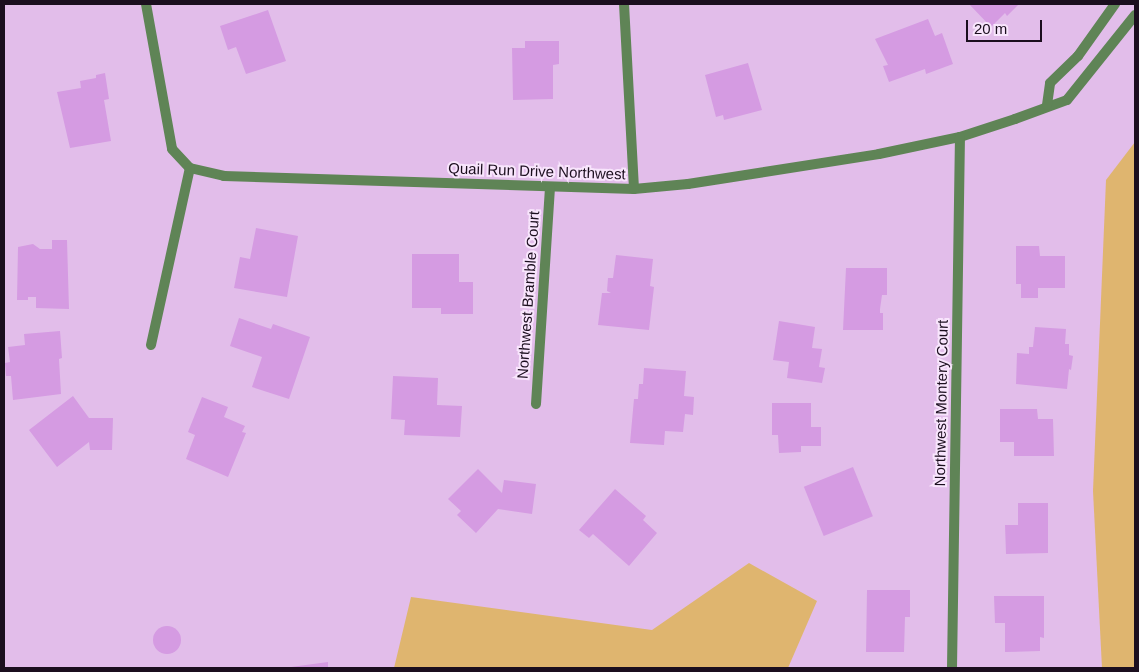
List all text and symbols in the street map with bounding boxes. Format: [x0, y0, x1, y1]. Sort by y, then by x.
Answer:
scale bar [969, 10, 1045, 42]
text: 20 m [974, 20, 1007, 37]
street label: Quail Run Drive Northwest [448, 159, 626, 183]
street label: Northwest Bramble Court [513, 210, 543, 380]
street label: Northwest Montery Court [931, 319, 951, 487]

